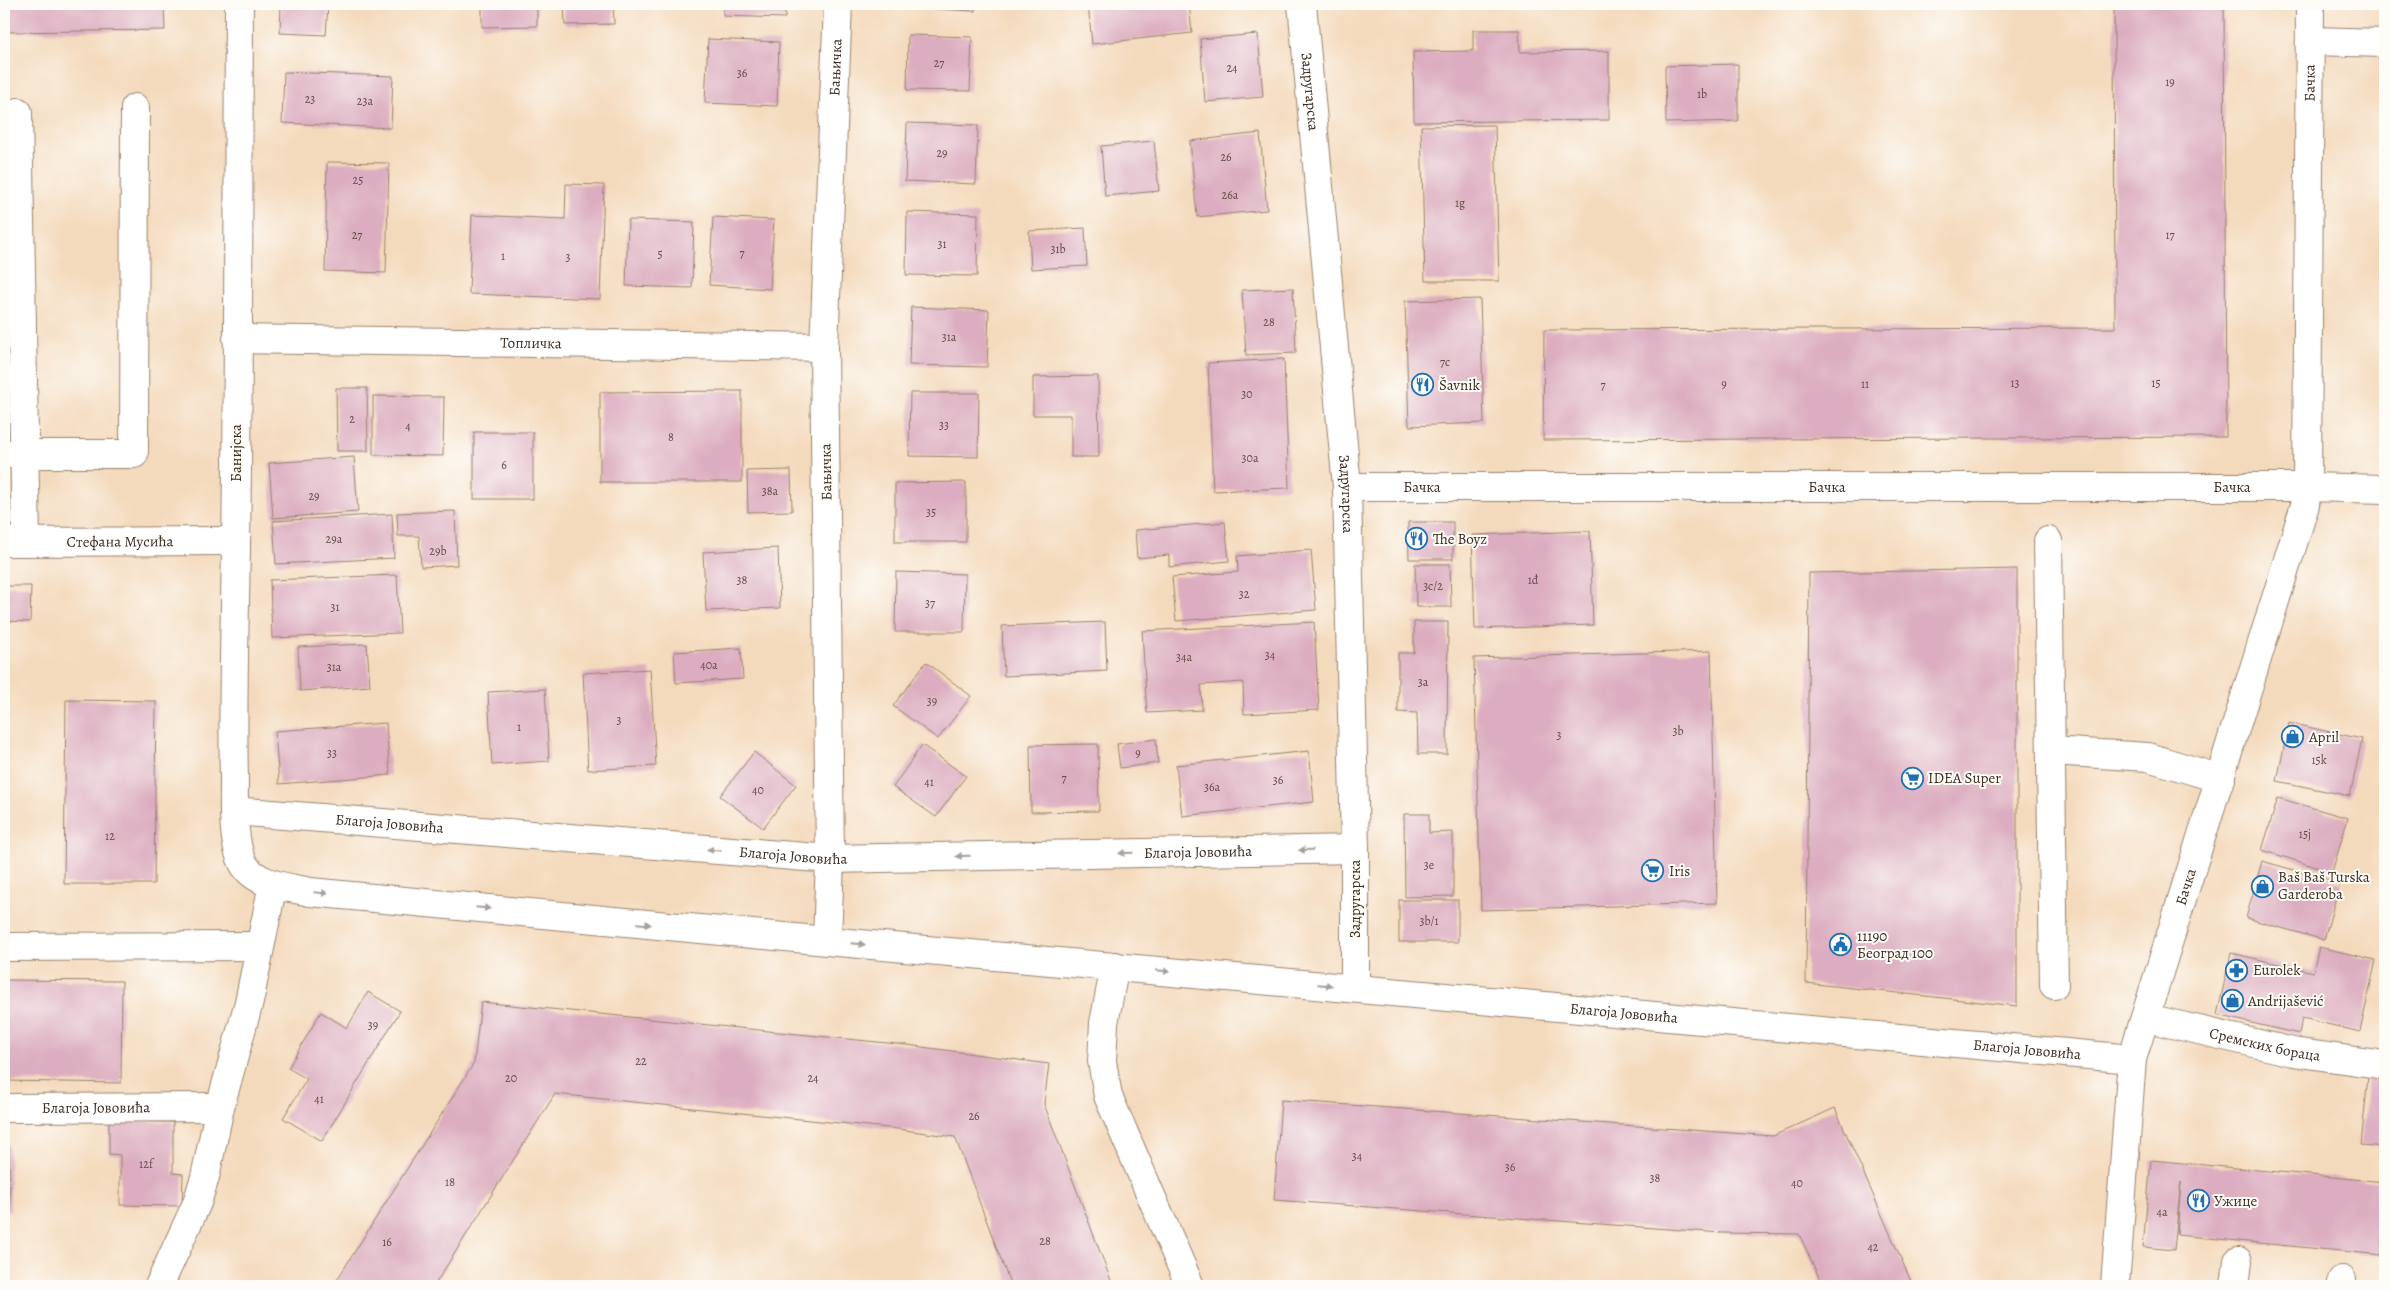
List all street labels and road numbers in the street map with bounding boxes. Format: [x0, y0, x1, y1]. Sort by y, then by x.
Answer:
street label: Бањичка [824, 38, 847, 96]
street label: Задругарска [1297, 52, 1324, 132]
street label: Бачка [2299, 64, 2320, 102]
street label: Топличка [500, 333, 562, 353]
street label: Банијска [226, 424, 246, 482]
street label: Бањичка [816, 443, 836, 501]
street label: Задругарска [1334, 454, 1358, 534]
street label: Бачка [1403, 477, 1441, 497]
street label: Бачка [1808, 477, 1846, 497]
street label: Бачка [2213, 477, 2251, 497]
street label: Стефана Мусића [67, 531, 174, 552]
street label: Благоја Јововића [335, 809, 444, 838]
street label: Благоја Јововића [1144, 841, 1252, 863]
street label: Благоја Јововића [738, 842, 848, 869]
street label: Задругарска [1345, 860, 1365, 938]
street label: Бачка [2171, 866, 2201, 908]
street label: Благоја Јововића [1569, 998, 1679, 1028]
street label: Сремских бораца [2207, 1023, 2322, 1066]
street label: Благоја Јововића [1972, 1035, 2082, 1064]
street label: Благоја Јововића [42, 1097, 150, 1118]

